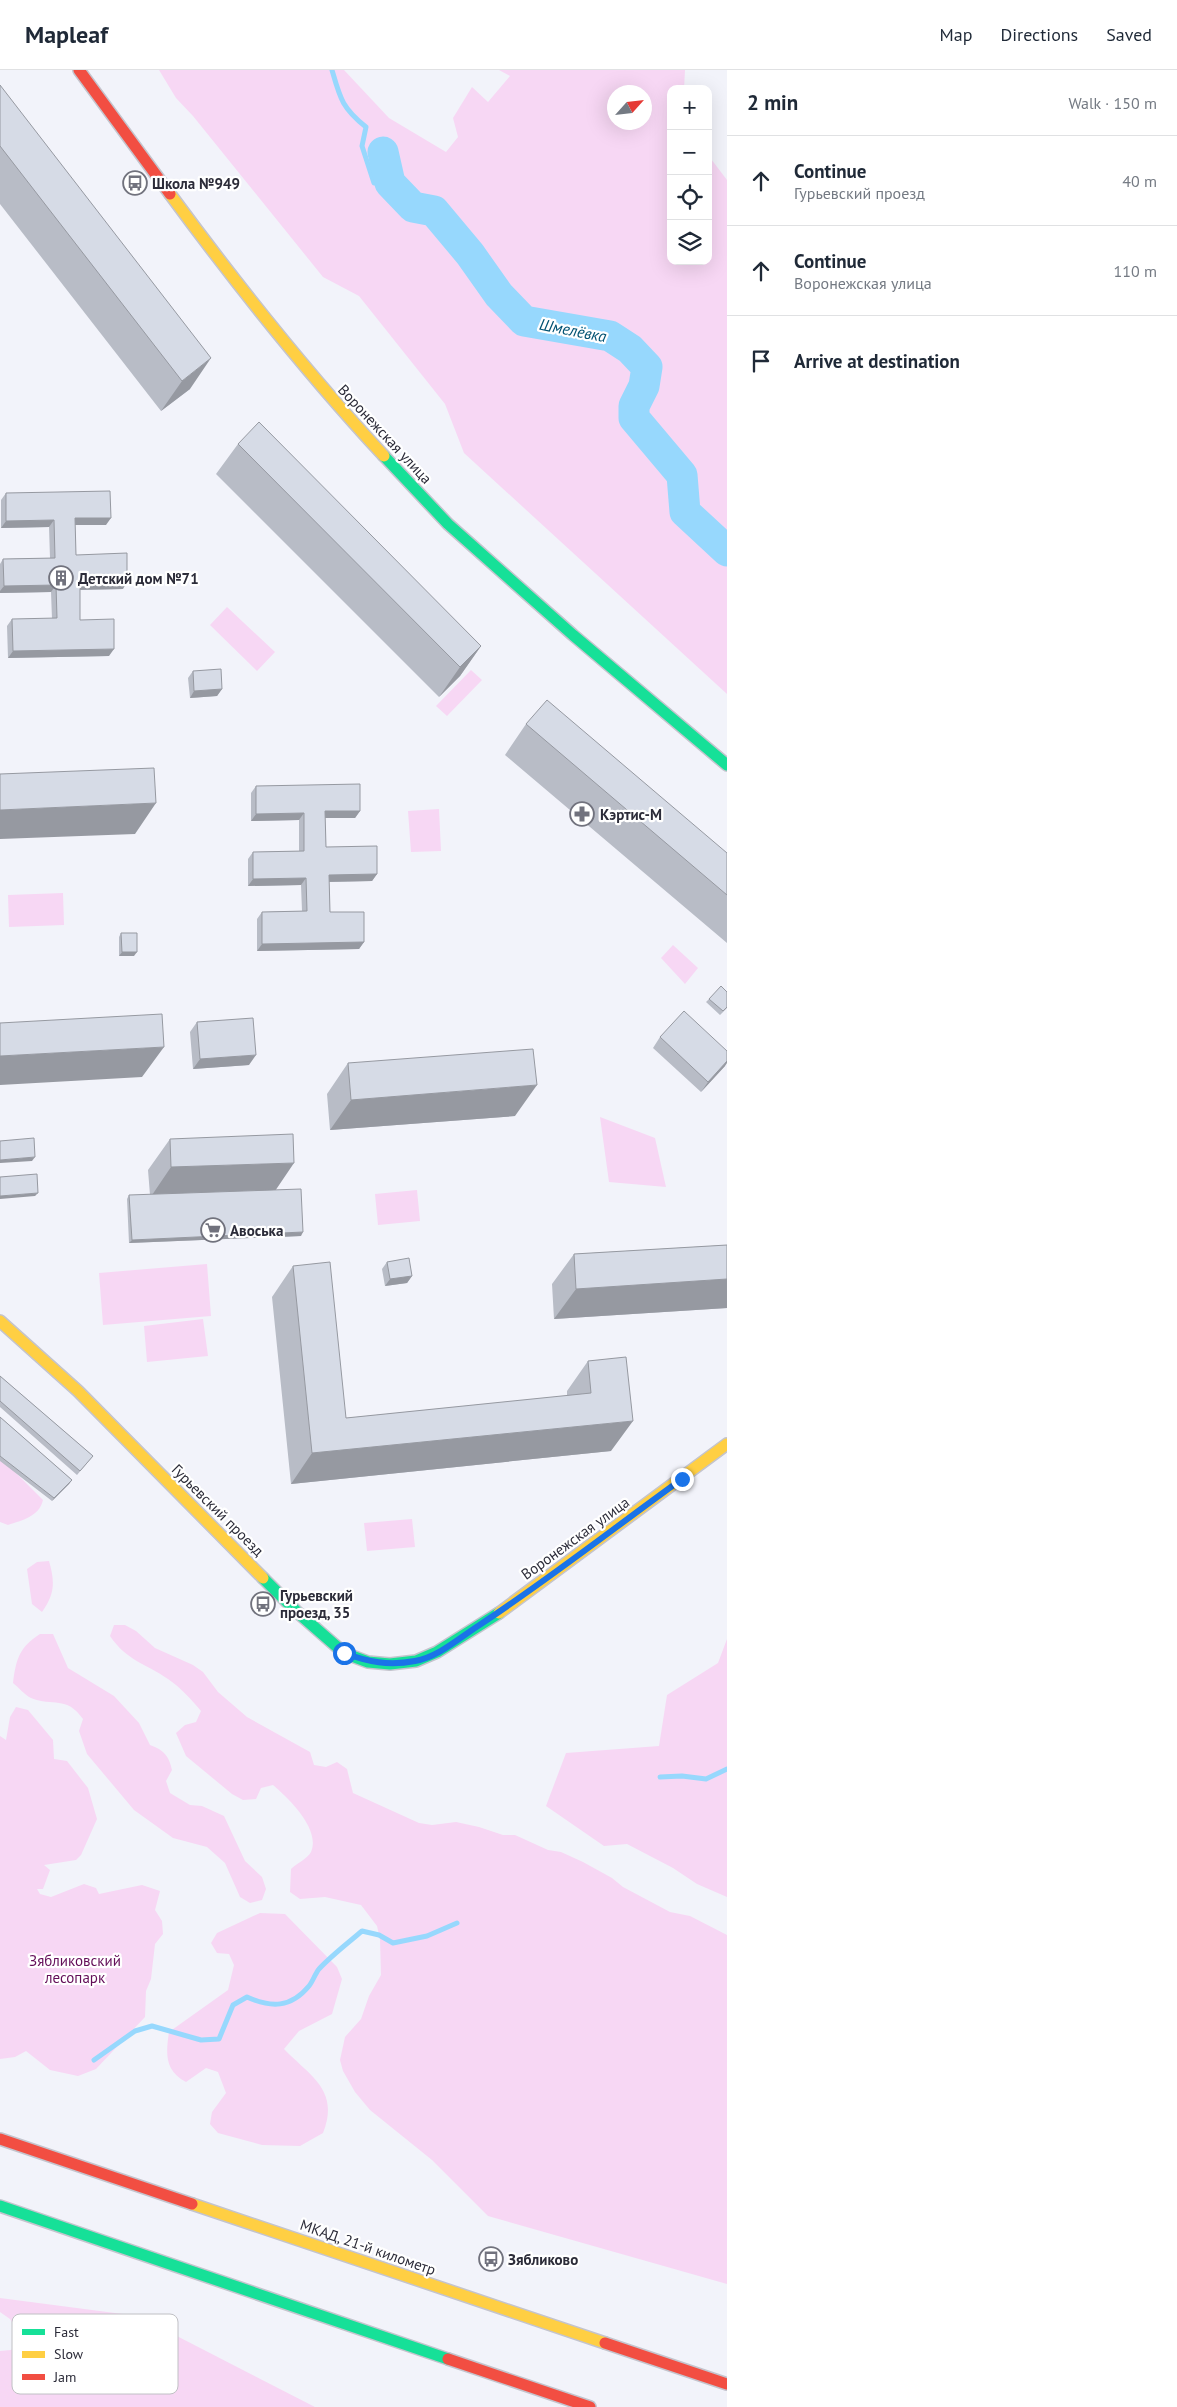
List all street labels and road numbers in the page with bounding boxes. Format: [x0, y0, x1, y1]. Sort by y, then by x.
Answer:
street label: Воронежская улица [334, 380, 436, 488]
street label: Гурьевский проезд [168, 1460, 268, 1560]
street label: Воронежская улица [517, 1492, 633, 1584]
street label: МКАД, 21-й километр [298, 2215, 438, 2279]

